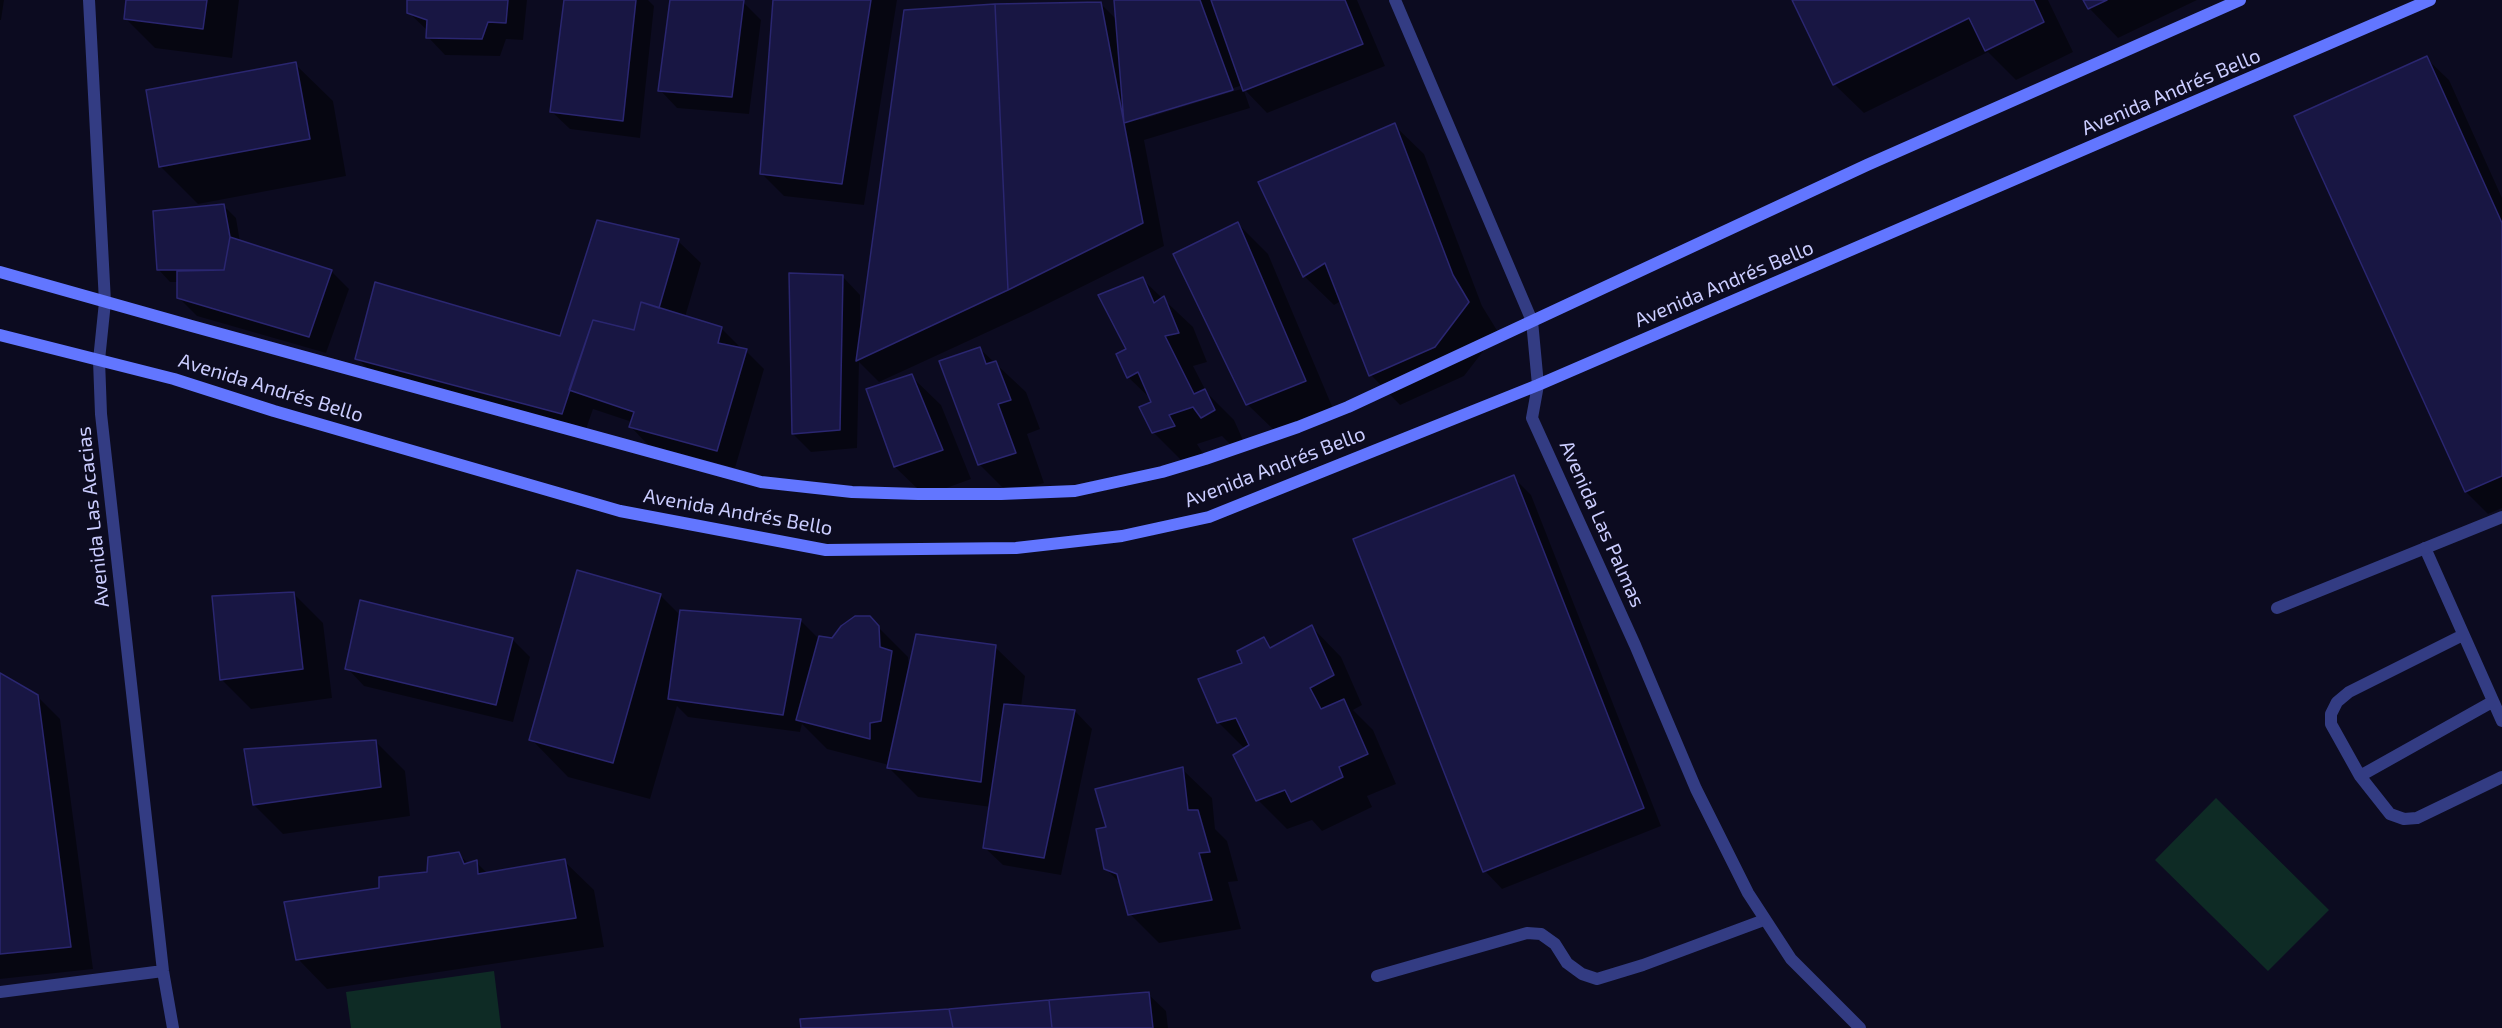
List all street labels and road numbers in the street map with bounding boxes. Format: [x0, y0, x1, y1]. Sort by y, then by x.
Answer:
street label: Avenida Andrés Bello [2078, 43, 2264, 141]
street label: Avenida Andrés Bello [1631, 235, 1817, 333]
street label: Avenida Andrés Bello [176, 348, 366, 428]
street label: Avenida Andrés Bello [1181, 421, 1369, 513]
street label: Avenida Las Acacias [72, 425, 114, 609]
street label: Avenida Las Palmas [1554, 437, 1650, 611]
street label: Avenida Andrés Bello [641, 484, 835, 540]

